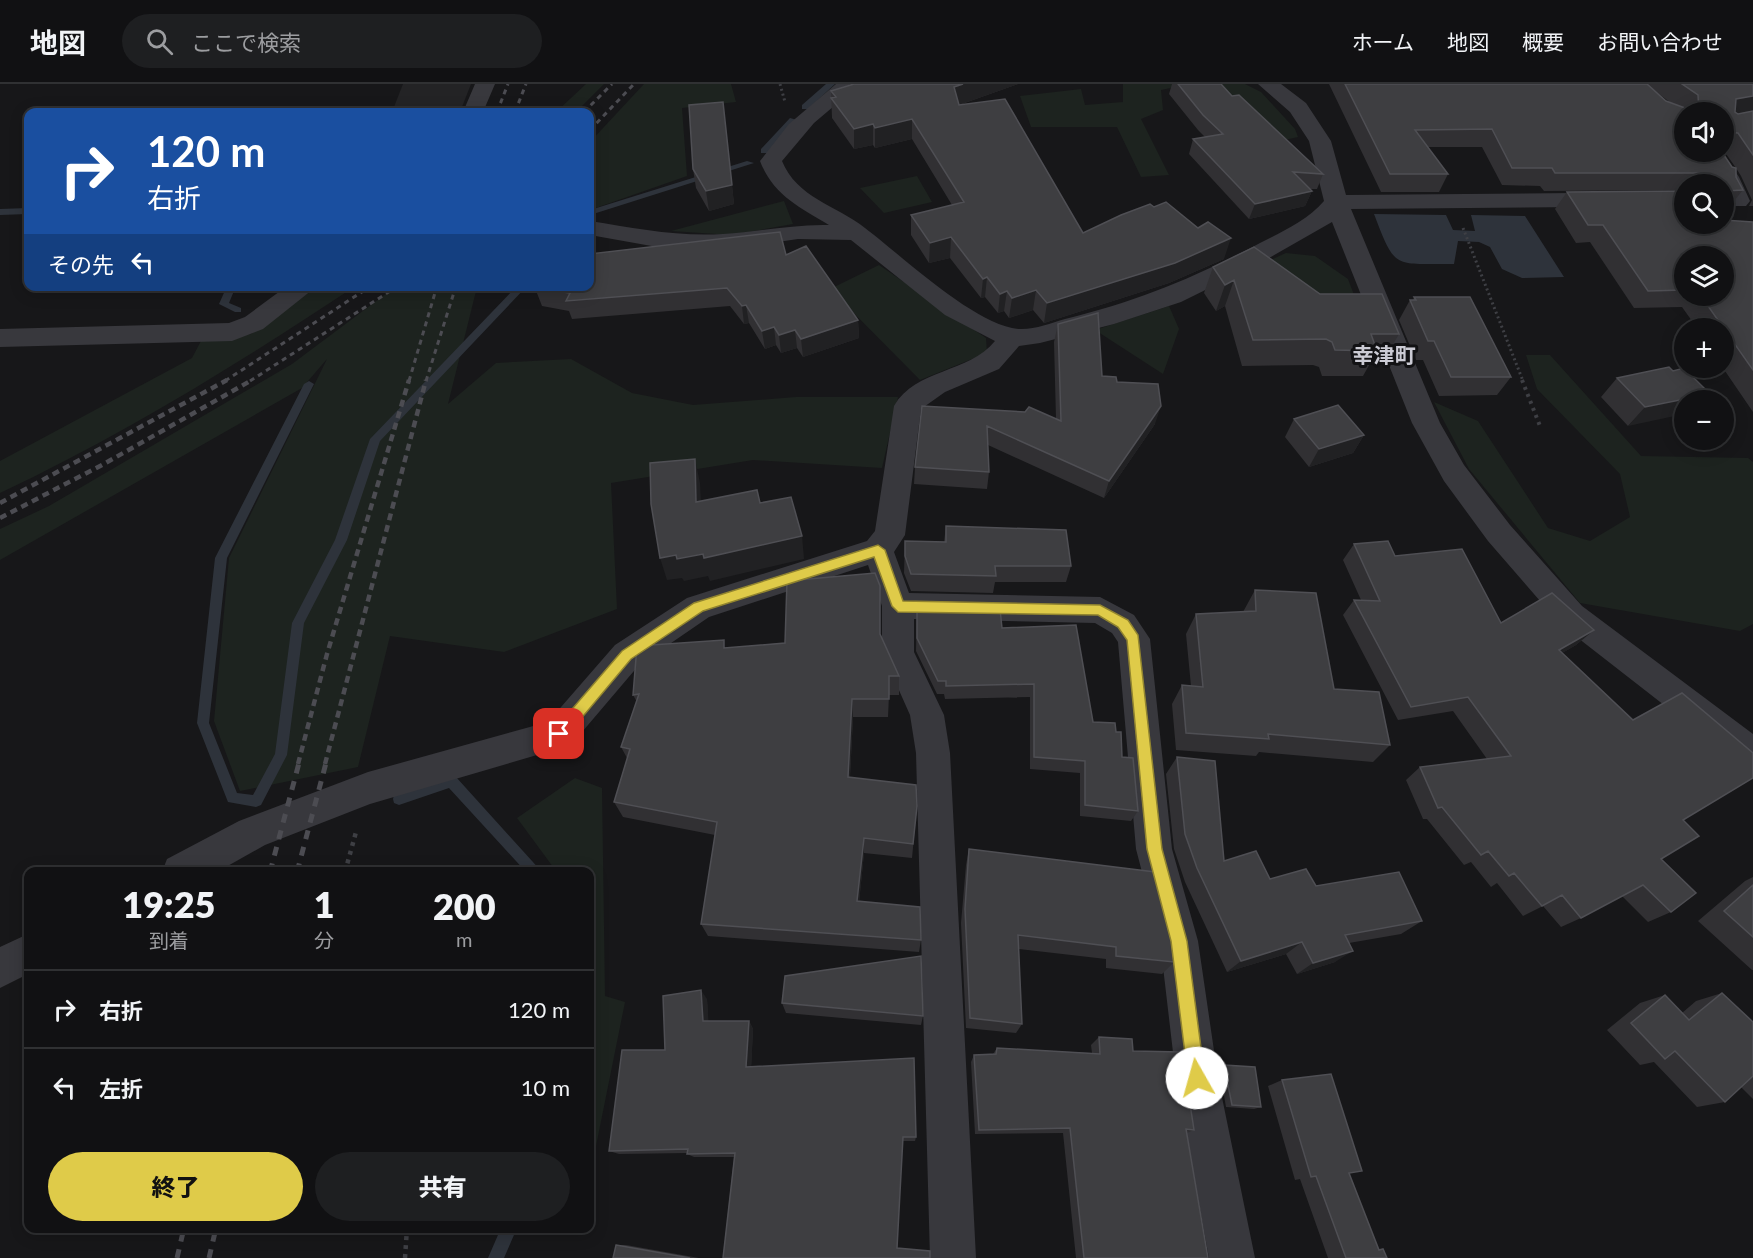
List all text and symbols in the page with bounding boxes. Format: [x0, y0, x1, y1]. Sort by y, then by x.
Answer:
search box [122, 14, 542, 68]
text: 地図 [30, 25, 86, 59]
icon: search [143, 25, 176, 58]
text: ここで検索 [191, 29, 301, 56]
text: ホーム [1352, 29, 1414, 54]
text: 地図 [1447, 29, 1489, 54]
text: 概要 [1522, 29, 1564, 54]
text: お問い合わせ [1597, 29, 1723, 54]
map controls [1674, 102, 1734, 450]
button: sound [1674, 102, 1734, 162]
text: 120 m [147, 126, 265, 176]
icon: right [48, 132, 126, 210]
button: search [1674, 174, 1734, 234]
text: 右折 [147, 181, 201, 214]
icon: left [126, 246, 159, 279]
button: layers [1674, 246, 1734, 306]
text: その先 [48, 251, 114, 278]
button: + [1674, 318, 1734, 378]
district label: 幸津町 [1353, 342, 1416, 367]
button: − [1674, 390, 1734, 450]
pin [533, 708, 584, 759]
icon: arrive [542, 717, 575, 750]
text: 19:25 [122, 882, 215, 926]
text: 1 [314, 882, 335, 926]
text: 200 [433, 884, 496, 928]
text: m [456, 927, 473, 951]
text: 到着 [149, 928, 189, 952]
text: 分 [314, 928, 334, 952]
icon: right [48, 993, 81, 1026]
text: 120 m [508, 996, 570, 1023]
text: 右折 [99, 997, 143, 1024]
position arrow [1165, 1046, 1229, 1110]
icon: left [48, 1071, 81, 1104]
text: 10 m [521, 1074, 570, 1101]
text: 左折 [99, 1075, 143, 1102]
button: 終了 [48, 1152, 303, 1221]
button: 共有 [315, 1152, 570, 1221]

